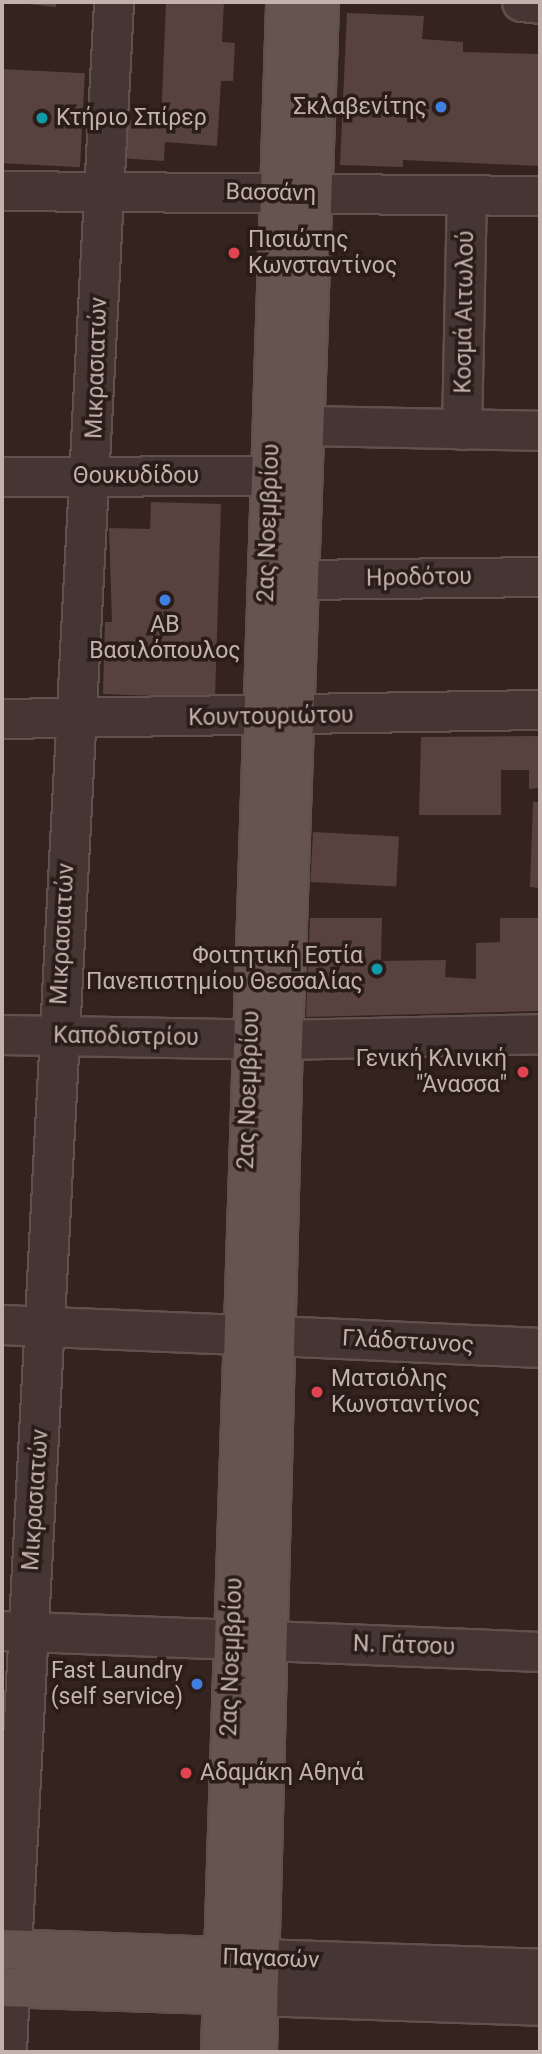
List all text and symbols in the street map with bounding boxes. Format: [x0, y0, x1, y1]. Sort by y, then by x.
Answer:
place label: Σκλαβενίτης [293, 93, 427, 121]
marker: Σκλαβενίτης [433, 99, 449, 115]
place label: Κτήριο Σπίρερ [56, 104, 207, 132]
marker: Κτήριο Σπίρερ [34, 110, 50, 126]
street label: Βασσάνη [225, 178, 317, 208]
place label: Πισιώτης Κωνσταντίνος [248, 226, 397, 280]
street label: Κοσμά Αιτωλού [450, 230, 480, 394]
marker: Πισιώτης Κωνσταντίνος [226, 245, 242, 261]
street label: Μικρασιατών [81, 297, 113, 439]
street label: 2ας Νοεμβρίου [252, 443, 286, 603]
street label: Θουκυδίδου [73, 462, 199, 490]
street label: Ηροδότου [366, 563, 472, 593]
marker: ΑΒ Βασιλόπουλος [157, 592, 173, 608]
place label: ΑΒ Βασιλόπουλος [89, 611, 241, 665]
street label: Κουντουριώτου [188, 702, 354, 732]
street label: Μικρασιατών [46, 862, 80, 1006]
place label: Φοιτητική Εστία Πανεπιστημίου Θεσσαλίας [86, 942, 363, 996]
marker: Φοιτητική Εστία Πανεπιστημίου Θεσσαλίας [369, 961, 385, 977]
street label: 2ας Νοεμβρίου [232, 1010, 266, 1170]
street label: Καποδιστρίου [53, 1022, 199, 1052]
place label: Γενική Κλινική "Άνασσα" [356, 1045, 507, 1099]
marker: Γενική Κλινική "Άνασσα" [513, 1062, 533, 1082]
street label: Γλάδστωνος [341, 1325, 475, 1359]
place label: Ματσιόλης Κωνσταντίνος [331, 1365, 480, 1419]
marker: Ματσιόλης Κωνσταντίνος [309, 1384, 325, 1400]
street label: Μικρασιατών [17, 1428, 55, 1572]
street label: 2ας Νοεμβρίου [215, 1577, 249, 1737]
street label: Ν. Γάτσου [352, 1630, 456, 1662]
place label: Fast Laundry (self service) [51, 1657, 183, 1711]
marker: Fast Laundry (self service) [189, 1676, 205, 1692]
place label: Αδαμάκη Αθηνά [200, 1759, 364, 1787]
marker: Αδαμάκη Αθηνά [178, 1765, 194, 1781]
street label: Παγασών [222, 1944, 320, 1974]

